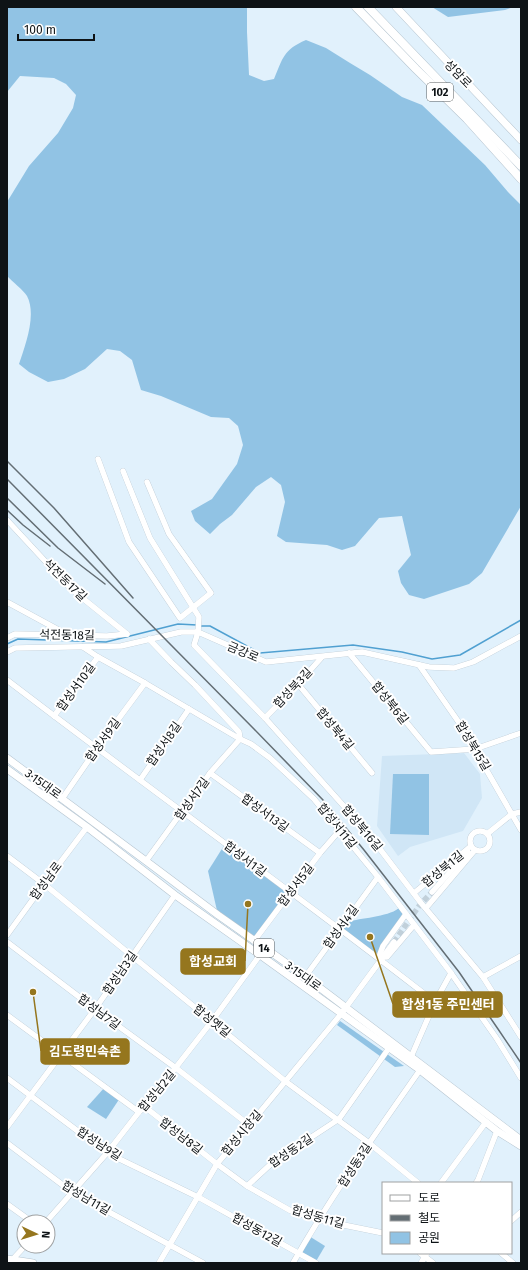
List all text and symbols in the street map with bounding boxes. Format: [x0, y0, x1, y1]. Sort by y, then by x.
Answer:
scale bar [18, 16, 94, 42]
text: 100 m [24, 23, 56, 37]
street label: 성암로 [441, 57, 475, 91]
road number: 102 [427, 83, 453, 101]
street label: 석전동17길 [40, 556, 90, 604]
street label: 석전동18길 [39, 628, 95, 642]
street label: 금강로 [225, 639, 261, 665]
street label: 합성서10길 [54, 660, 98, 714]
street label: 합성북3길 [271, 665, 315, 711]
street label: 합성북6길 [369, 679, 411, 727]
street label: 합성북4길 [313, 705, 357, 753]
street label: 합성서9길 [83, 715, 123, 765]
street label: 합성서8길 [144, 719, 184, 769]
street label: 합성북15길 [453, 719, 493, 773]
street label: 3·15대로 [22, 766, 64, 802]
street label: 합성서7길 [172, 775, 212, 823]
street label: 합성서13길 [238, 791, 292, 835]
street label: 합성서11길 [314, 800, 360, 852]
street label: 합성북16길 [339, 802, 385, 854]
street label: 합성서1길 [221, 839, 269, 879]
street label: 합성북1길 [419, 848, 467, 890]
street label: 합성남로 [27, 859, 65, 903]
street label: 합성서5길 [275, 861, 317, 909]
street label: 합성서4길 [320, 902, 362, 952]
road number: 14 [254, 939, 274, 957]
street label: 합성남3길 [100, 948, 140, 998]
callout: 합성교회 [181, 949, 245, 974]
text: 합성교회 [189, 954, 237, 969]
street label: 3·15대로 [282, 958, 324, 994]
street label: 합성남7길 [75, 992, 123, 1032]
callout: 합성1동 주민센터 [393, 992, 502, 1017]
text: 합성1동 주민센터 [402, 997, 494, 1012]
street label: 합성옛길 [190, 1002, 234, 1040]
callout: 김도령민속촌 [41, 1039, 129, 1064]
text: 김도령민속촌 [49, 1044, 121, 1059]
street label: 합성남2길 [136, 1067, 178, 1115]
street label: 합성시장길 [219, 1107, 265, 1159]
street label: 합성남8길 [157, 1115, 205, 1157]
street label: 합성남9길 [74, 1124, 124, 1164]
street label: 합성동2길 [266, 1131, 316, 1171]
street label: 합성동3길 [335, 1140, 375, 1190]
street label: 합성남11길 [59, 1178, 113, 1218]
legend [382, 1182, 512, 1254]
text: 도로 [418, 1191, 440, 1205]
street label: 합성동11길 [290, 1203, 346, 1231]
street label: 합성동12길 [229, 1210, 285, 1250]
text: 철도 [418, 1211, 440, 1225]
north arrow [16, 1214, 56, 1254]
text: N [39, 1231, 52, 1239]
text: 공원 [418, 1231, 440, 1245]

